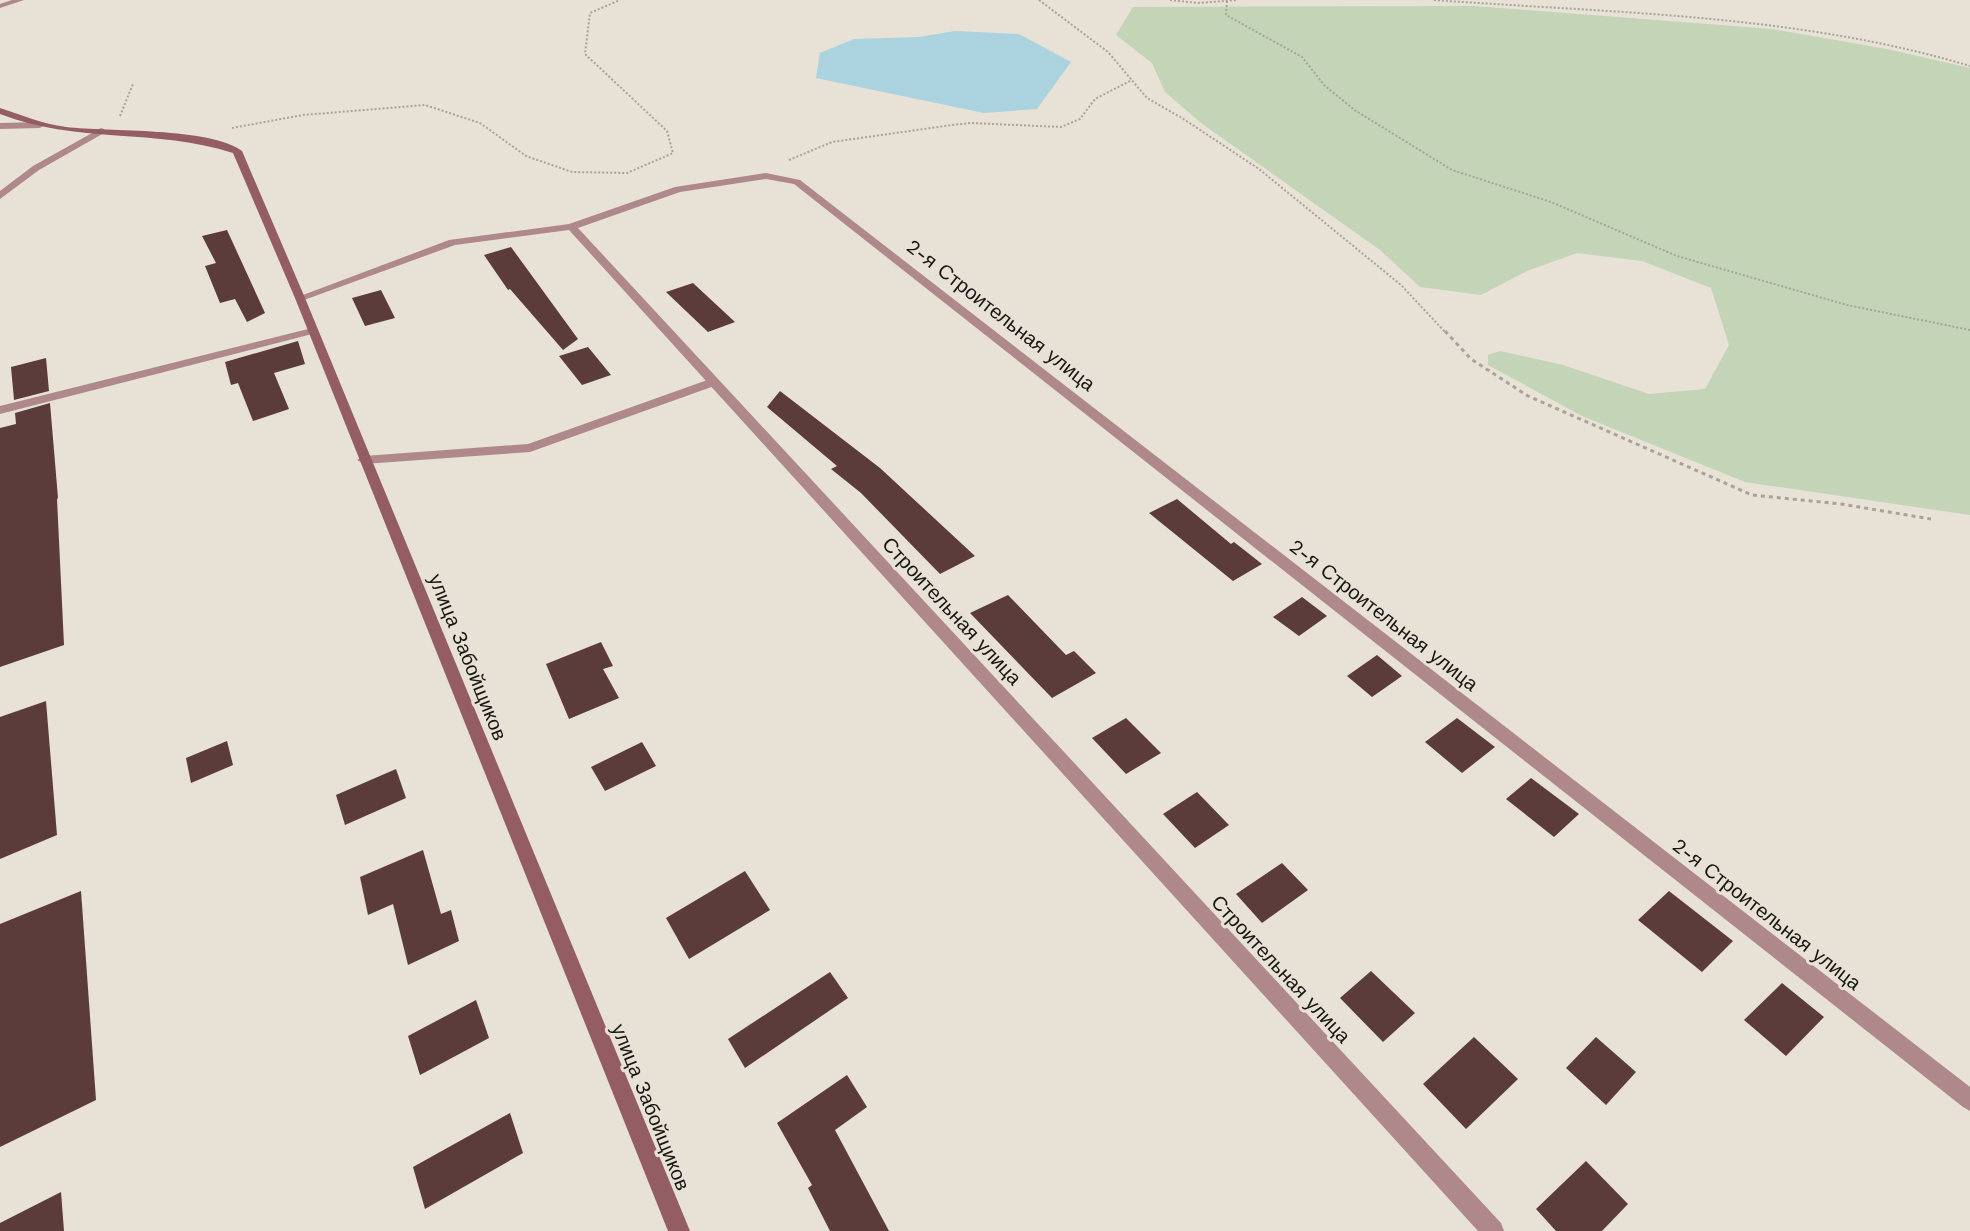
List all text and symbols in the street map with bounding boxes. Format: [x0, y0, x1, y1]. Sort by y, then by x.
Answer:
street label: 2-я Строительная улица [902, 234, 1101, 397]
street label: Строительная улица [877, 532, 1027, 691]
street label: 2-я Строительная улица [1285, 534, 1484, 697]
street label: улица Забойщиков [424, 570, 512, 744]
street label: 2-я Строительная улица [1668, 833, 1867, 996]
street label: Строительная улица [1206, 890, 1356, 1049]
street label: улица Забойщиков [607, 1020, 695, 1194]

